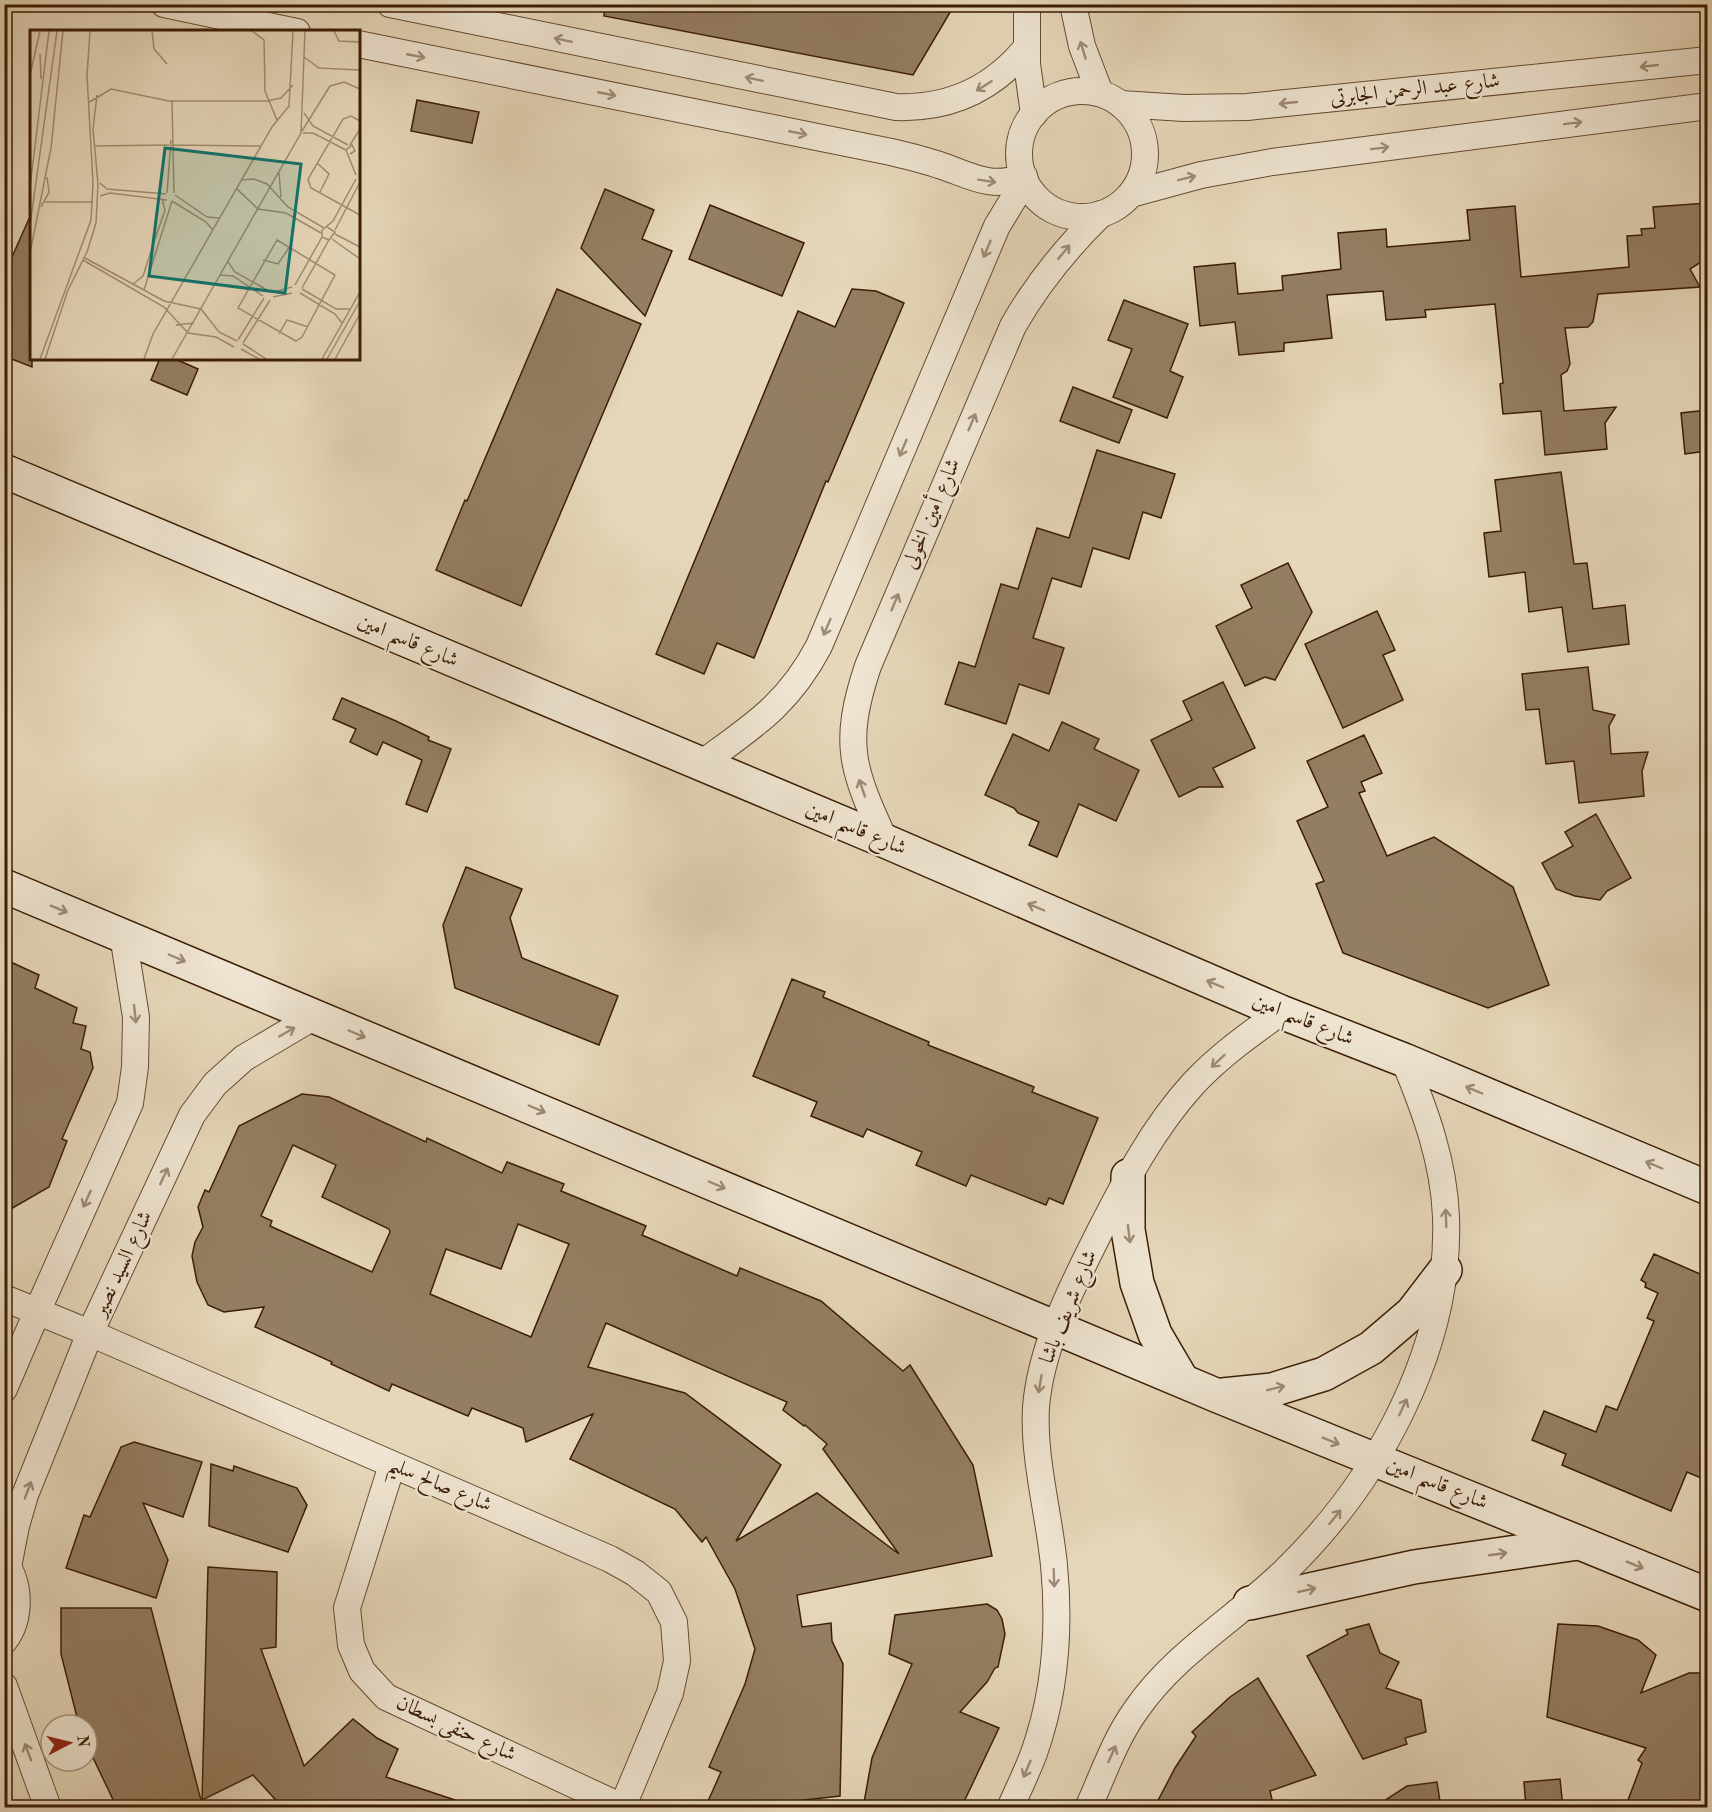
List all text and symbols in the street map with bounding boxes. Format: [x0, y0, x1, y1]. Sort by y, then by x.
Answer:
inset map [30, 30, 360, 360]
one-way arrow [554, 34, 573, 45]
one-way arrow [1077, 41, 1088, 60]
one-way arrow [406, 50, 425, 62]
one-way arrow [1640, 61, 1660, 72]
street label: شارع عبد الرحمن الجابرتى [1329, 70, 1502, 115]
one-way arrow [745, 73, 764, 84]
one-way arrow [976, 80, 993, 92]
one-way arrow [597, 89, 616, 100]
one-way arrow [1279, 98, 1299, 109]
one-way arrow [1563, 117, 1583, 128]
one-way arrow [788, 128, 807, 139]
one-way arrow [1370, 142, 1389, 153]
one-way arrow [1178, 172, 1197, 184]
one-way arrow [976, 175, 996, 186]
one-way arrow [981, 239, 992, 258]
one-way arrow [1058, 244, 1071, 260]
one-way arrow [967, 414, 978, 432]
one-way arrow [897, 438, 908, 456]
street label: شارع أمين الخولى [894, 454, 970, 574]
one-way arrow [890, 593, 901, 611]
street label: شارع قاسم امين [351, 610, 461, 680]
one-way arrow [821, 618, 832, 636]
one-way arrow [855, 779, 866, 798]
street label: شارع قاسم امين [799, 798, 909, 868]
one-way arrow [1028, 901, 1046, 912]
one-way arrow [49, 904, 67, 915]
one-way arrow [168, 953, 186, 964]
one-way arrow [1207, 978, 1225, 989]
street label: شارع قاسم امين [1246, 990, 1357, 1058]
one-way arrow [130, 1003, 141, 1023]
one-way arrow [278, 1026, 295, 1038]
one-way arrow [347, 1029, 366, 1040]
one-way arrow [1211, 1054, 1226, 1068]
one-way arrow [1465, 1084, 1483, 1095]
one-way arrow [527, 1104, 545, 1115]
one-way arrow [1645, 1159, 1663, 1170]
one-way arrow [158, 1168, 170, 1186]
one-way arrow [707, 1180, 725, 1191]
one-way arrow [81, 1190, 92, 1208]
street label: شارع السيد نصير [89, 1208, 162, 1324]
one-way arrow [1440, 1209, 1451, 1229]
one-way arrow [1124, 1224, 1135, 1244]
street label: شارع شريف باشا [1037, 1247, 1107, 1369]
one-way arrow [1035, 1374, 1046, 1393]
one-way arrow [1266, 1382, 1285, 1394]
one-way arrow [1398, 1398, 1410, 1416]
one-way arrow [1321, 1436, 1340, 1447]
street label: شارع صالح سليم [382, 1454, 495, 1524]
street label: شارع قاسم امين [1380, 1454, 1491, 1522]
one-way arrow [23, 1481, 34, 1500]
one-way arrow [1328, 1509, 1341, 1525]
one-way arrow [1488, 1548, 1508, 1559]
one-way arrow [1625, 1560, 1643, 1571]
one-way arrow [1049, 1567, 1060, 1587]
one-way arrow [1297, 1583, 1316, 1595]
street label: شارع حنفى بسطان [390, 1692, 519, 1771]
north arrow [39, 1713, 99, 1773]
text: N [73, 1734, 91, 1749]
one-way arrow [22, 1744, 33, 1762]
one-way arrow [1107, 1745, 1118, 1764]
one-way arrow [1021, 1759, 1032, 1777]

